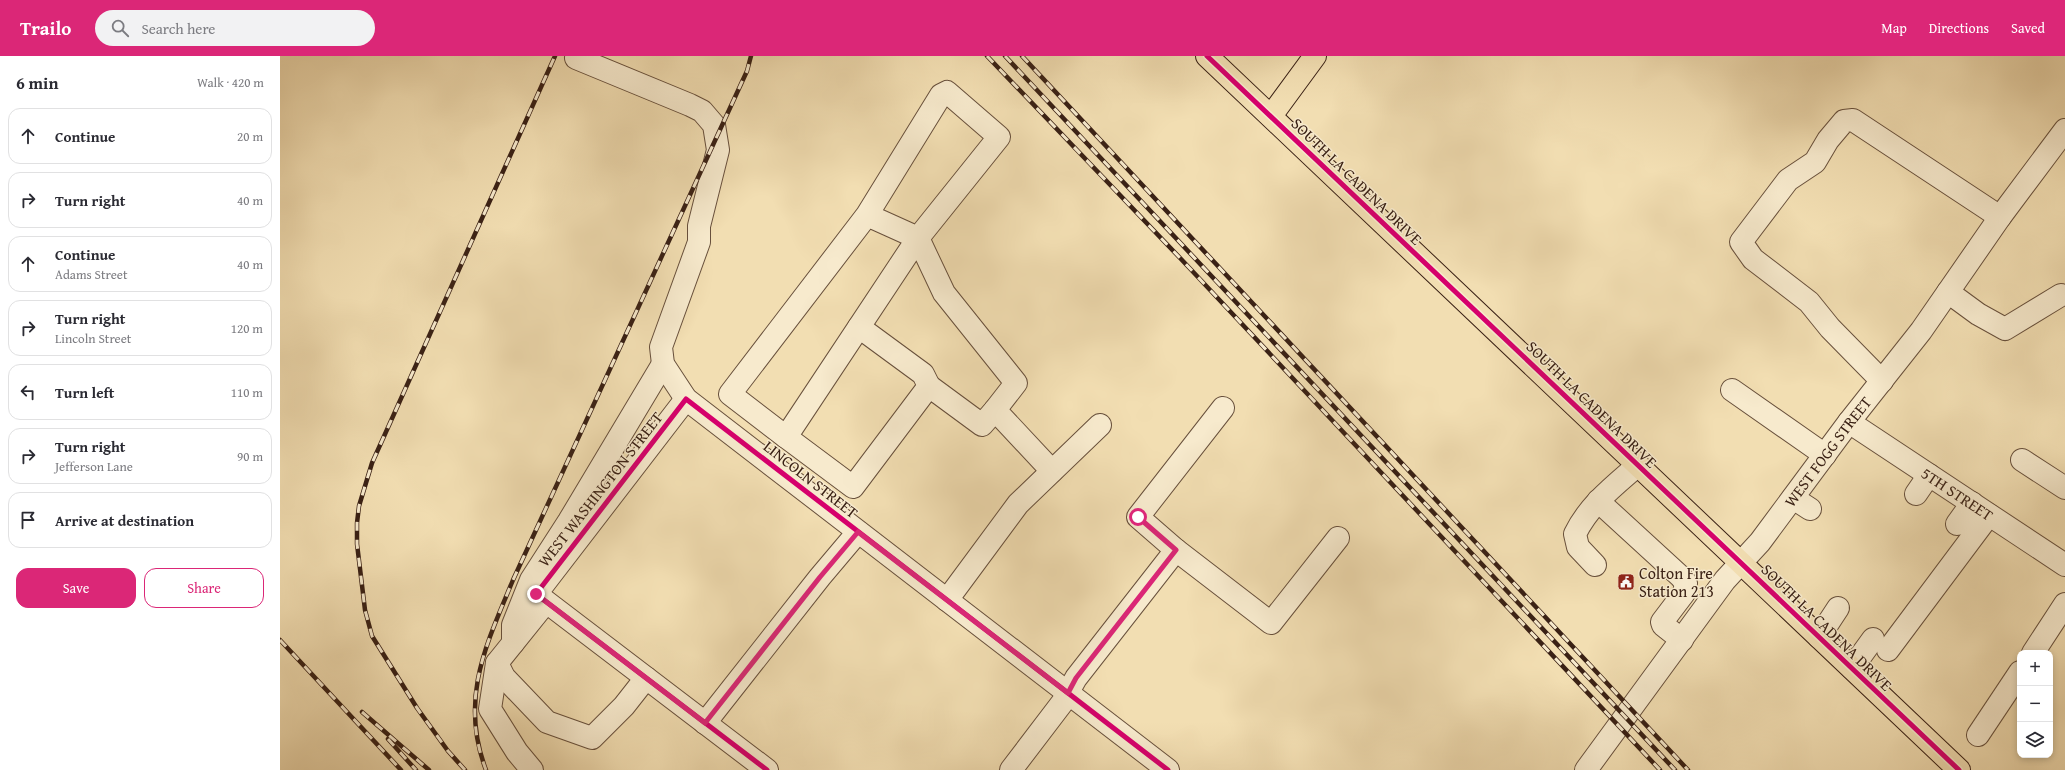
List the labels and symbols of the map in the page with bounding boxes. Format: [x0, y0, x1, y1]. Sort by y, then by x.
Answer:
street label: SOUTH LA CADENA DRIVE [1286, 112, 1428, 250]
street label: SOUTH LA CADENA DRIVE [1521, 335, 1663, 473]
street label: WEST FOGG STREET [1778, 391, 1877, 512]
street label: WEST WASHINGTON STREET [532, 406, 668, 572]
street label: LINCOLN STREET [758, 434, 864, 524]
street label: 5TH STREET [1917, 461, 1998, 526]
route start [1129, 508, 1147, 526]
street label: SOUTH LA CADENA DRIVE [1756, 558, 1898, 696]
place label: Colton Fire Station 213 [1639, 561, 1714, 603]
public building icon: Colton Fire Station 213 [1616, 572, 1636, 592]
route end [527, 585, 545, 603]

